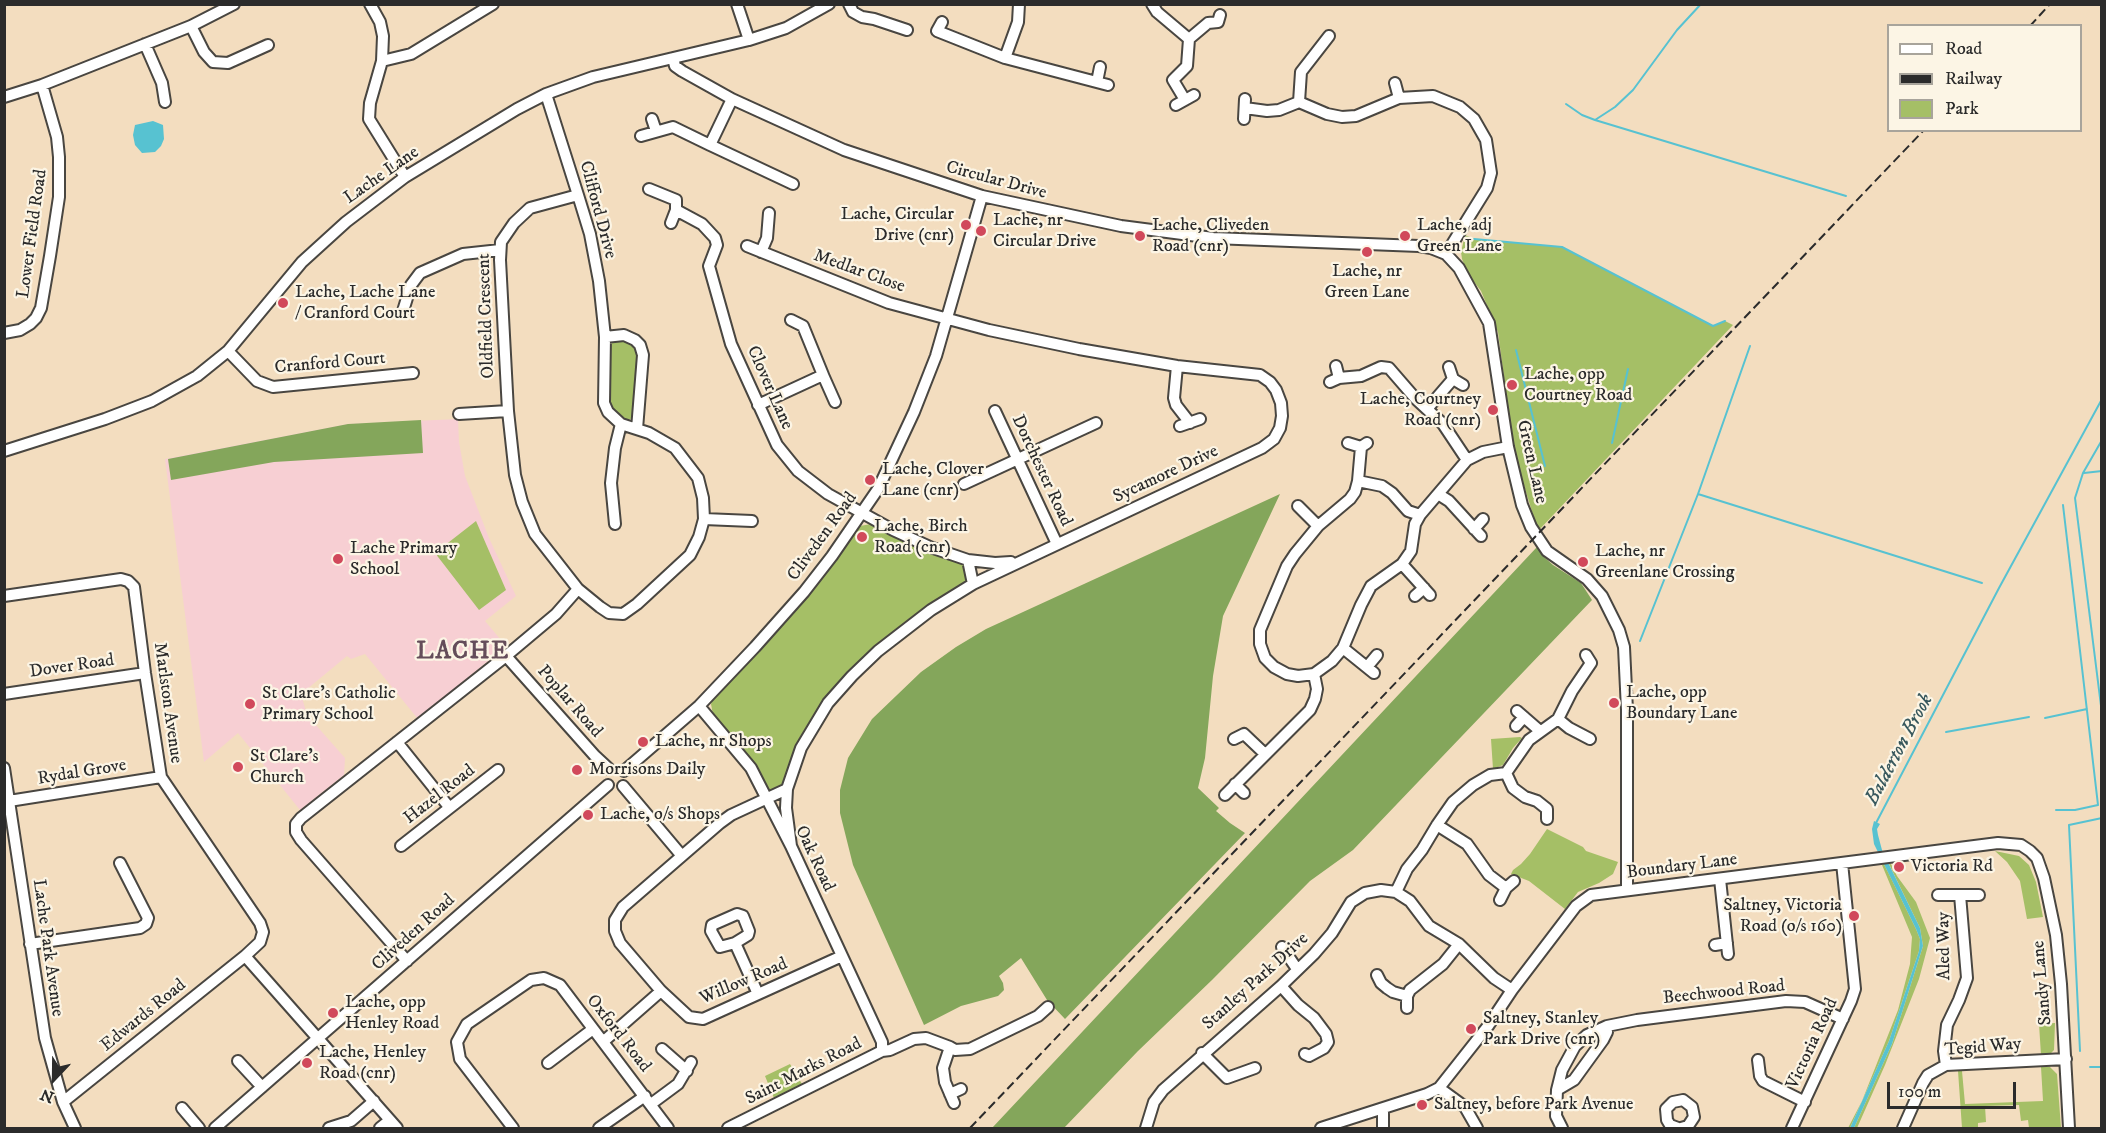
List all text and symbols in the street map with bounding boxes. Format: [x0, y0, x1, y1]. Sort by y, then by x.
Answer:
legend [1887, 24, 2082, 132]
text: Road [1945, 38, 1982, 60]
text: Railway [1945, 68, 2002, 90]
text: Park [1945, 98, 1979, 120]
street label: Lache Lane [340, 142, 424, 210]
street label: Circular Drive [943, 157, 1049, 205]
street label: Clifford Drive [574, 159, 620, 261]
street label: Lower Field Road [13, 168, 53, 300]
place label: Lache, Circular Drive (cnr) [841, 204, 954, 246]
place label: Lache, nr Circular Drive [993, 210, 1096, 252]
place label: Lache, Cliveden Road (cnr) [1152, 215, 1269, 258]
place label: Lache, adj Green Lane [1417, 215, 1502, 258]
marker: Lache, Circular Drive (cnr) [959, 218, 973, 232]
marker: Lache, nr Circular Drive [974, 224, 988, 238]
marker: Lache, Cliveden Road (cnr) [1133, 229, 1147, 243]
marker: Lache, adj Green Lane [1398, 229, 1412, 243]
street label: Medlar Close [810, 245, 908, 299]
marker: Lache, nr Green Lane [1360, 245, 1374, 259]
street label: Oldfield Crescent [474, 253, 500, 379]
place label: Lache, nr Green Lane [1325, 261, 1409, 304]
place label: Lache, Lache Lane / Cranford Court [295, 282, 435, 324]
marker: Lache, Lache Lane / Cranford Court [276, 296, 290, 310]
street label: Clover Lane [741, 343, 797, 433]
street label: Cranford Court [274, 348, 386, 380]
place label: Lache, opp Courtney Road [1524, 364, 1632, 406]
marker: Lache, opp Courtney Road [1505, 378, 1519, 392]
place label: Lache, Courtney Road (cnr) [1360, 389, 1481, 432]
marker: Lache, Courtney Road (cnr) [1486, 403, 1500, 417]
street label: Dorchester Road [1006, 412, 1076, 530]
street label: Green Lane [1511, 418, 1551, 506]
street label: Sycamore Drive [1110, 441, 1222, 509]
place label: Lache, Clover Lane (cnr) [882, 459, 984, 502]
marker: Lache, Clover Lane (cnr) [863, 473, 877, 487]
street label: Cliveden Road [784, 488, 862, 586]
place label: Lache, Birch Road (cnr) [874, 516, 968, 558]
marker: Lache, Birch Road (cnr) [855, 530, 869, 544]
place label: Lache Primary School [350, 538, 457, 580]
place label: Lache, nr Greenlane Crossing [1595, 541, 1734, 584]
marker: Lache Primary School [331, 552, 345, 566]
marker: Lache, nr Greenlane Crossing [1576, 555, 1590, 569]
district label: LACHE [416, 639, 510, 667]
street label: Marlston Avenue [148, 641, 186, 765]
street label: Dover Road [28, 650, 116, 684]
street label: Poplar Road [532, 661, 606, 743]
place label: Lache, opp Boundary Lane [1626, 682, 1737, 724]
place label: St Clare's Catholic Primary School [262, 683, 396, 726]
water label: Balderton Brook [1861, 690, 1939, 810]
marker: Lache, opp Boundary Lane [1607, 696, 1621, 710]
marker: St Clare's Catholic Primary School [243, 697, 257, 711]
place label: Lache, nr Shops [655, 731, 771, 753]
marker: Lache, nr Shops [636, 735, 650, 749]
place label: St Clare's Church [250, 746, 319, 789]
street label: Rydal Grove [36, 755, 128, 791]
place label: Morrisons Daily [589, 759, 705, 781]
marker: St Clare's Church [231, 760, 245, 774]
street label: Hazel Road [400, 760, 480, 830]
marker: Morrisons Daily [570, 763, 584, 777]
place label: Lache, o/s Shops [600, 804, 720, 826]
marker: Lache, o/s Shops [581, 808, 595, 822]
street label: Oak Road [789, 823, 839, 895]
street label: Boundary Lane [1625, 849, 1739, 885]
place label: Victoria Rd [1911, 856, 1993, 878]
marker: Victoria Rd [1892, 860, 1906, 874]
street label: Lache Park Avenue [27, 878, 67, 1018]
street label: Cliveden Road [368, 890, 460, 976]
place label: Saltney, Victoria Road (o/s 160) [1723, 895, 1842, 938]
marker: Saltney, Victoria Road (o/s 160) [1847, 909, 1861, 923]
street label: Aled Way [1934, 912, 1956, 980]
street label: Stanley Park Drive [1199, 929, 1313, 1035]
street label: Sandy Lane [2029, 940, 2057, 1026]
street label: Willow Road [697, 954, 791, 1010]
street label: Edwards Road [97, 975, 191, 1057]
street label: Beechwood Road [1662, 976, 1786, 1010]
street label: Oxford Road [581, 991, 655, 1077]
place label: Lache, opp Henley Road [345, 992, 439, 1034]
street label: Victoria Road [1782, 995, 1844, 1093]
marker: Lache, opp Henley Road [326, 1006, 340, 1020]
place label: Saltney, Stanley Park Drive (cnr) [1483, 1008, 1600, 1050]
marker: Saltney, Stanley Park Drive (cnr) [1464, 1022, 1478, 1036]
street label: Saint Marks Road [742, 1033, 866, 1111]
street label: Tegid Way [1944, 1034, 2022, 1062]
place label: Lache, Henley Road (cnr) [319, 1042, 426, 1084]
north arrow [24, 1049, 84, 1109]
marker: Lache, Henley Road (cnr) [300, 1056, 314, 1070]
scale bar [1890, 1070, 2019, 1108]
text: 100 m [1898, 1081, 1941, 1103]
text: N [37, 1084, 57, 1107]
place label: Saltney, before Park Avenue [1434, 1094, 1633, 1116]
marker: Saltney, before Park Avenue [1415, 1098, 1429, 1112]

